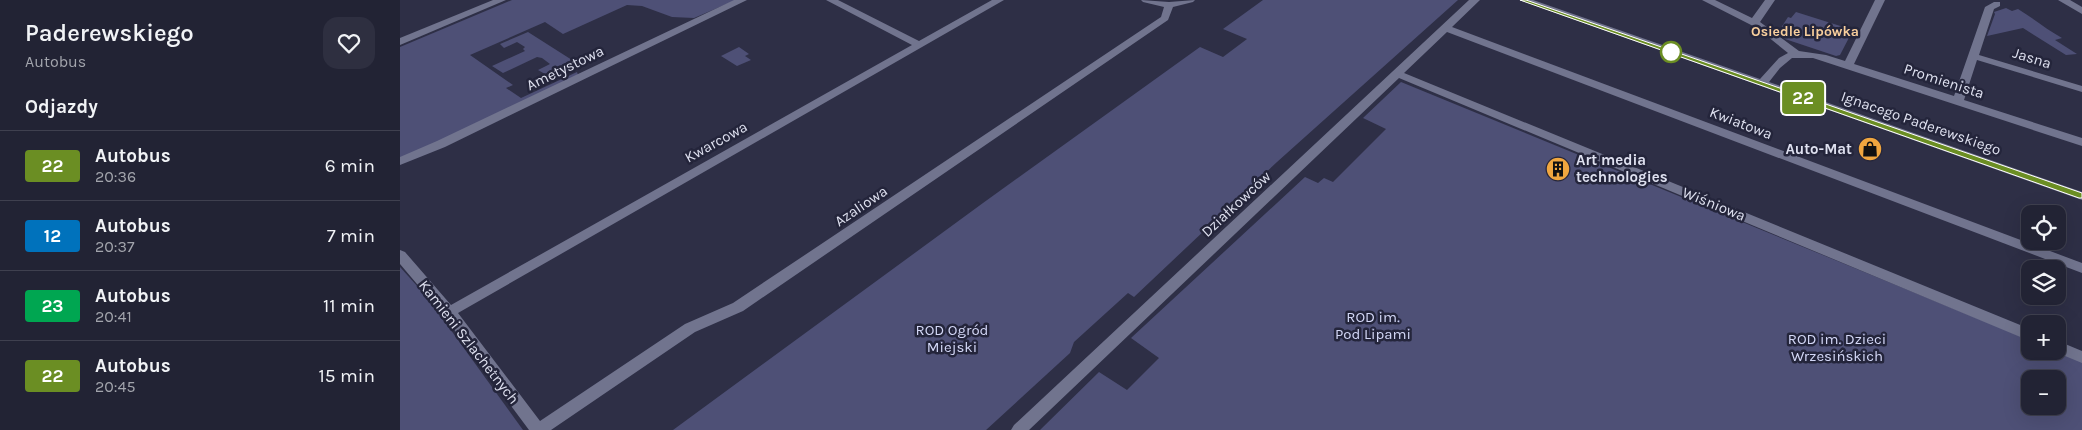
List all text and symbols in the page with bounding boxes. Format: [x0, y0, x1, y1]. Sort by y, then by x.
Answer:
button: heart [323, 17, 375, 69]
text: Paderewskiego [25, 19, 194, 47]
district label: Osiedle Lipówka [1751, 23, 1859, 40]
unlabelled marker [1660, 41, 1682, 63]
street label: Ametystowa [523, 42, 607, 94]
street label: Jasna [2010, 44, 2054, 72]
text: Autobus [25, 52, 86, 71]
street label: Promienista [1902, 60, 1986, 102]
line badge: 22 [1780, 82, 1826, 114]
text: 22 [1792, 87, 1814, 109]
street label: Ignacego Paderewskiego [1839, 87, 2003, 159]
text: Odjazdy [25, 96, 98, 118]
street label: Kwiatowa [1707, 103, 1775, 143]
street label: Kwarcowa [682, 117, 750, 167]
shop icon: Auto-Mat [1857, 136, 1883, 162]
place label: Auto-Mat [1785, 140, 1852, 158]
text: Autobus [95, 145, 171, 167]
place label: Art media technologies [1576, 151, 1668, 186]
text: 22 [42, 155, 63, 177]
text: 6 min [325, 155, 375, 177]
building icon: Art media technologies [1545, 156, 1571, 182]
text: 20:36 [95, 167, 136, 186]
street label: Działkowców [1198, 167, 1275, 241]
street label: Azaliowa [831, 182, 891, 230]
street label: Wiśniowa [1680, 183, 1748, 225]
map controls [2021, 205, 2066, 415]
button: locate [2021, 205, 2066, 250]
text: Autobus [95, 215, 171, 237]
text: 12 [44, 225, 61, 247]
text: 7 min [327, 225, 375, 247]
text: 20:37 [95, 237, 134, 256]
button: layers [2021, 260, 2066, 305]
street label: Kamieni Szlachetnych [415, 276, 523, 408]
text: Autobus [95, 285, 171, 307]
text: 23 [41, 295, 64, 317]
text: 11 min [323, 295, 375, 317]
text: 20:41 [95, 307, 132, 326]
park label: ROD im. Pod Lipami [1335, 308, 1411, 343]
button: + [2021, 315, 2066, 360]
park label: ROD Ogród Miejski [916, 321, 989, 356]
park label: ROD im. Dzieci Wrzesińskich [1788, 330, 1886, 365]
text: Autobus [95, 355, 171, 377]
text: 22 [42, 365, 63, 387]
text: 15 min [319, 365, 375, 387]
button: − [2021, 370, 2066, 415]
text: 20:45 [95, 377, 135, 396]

